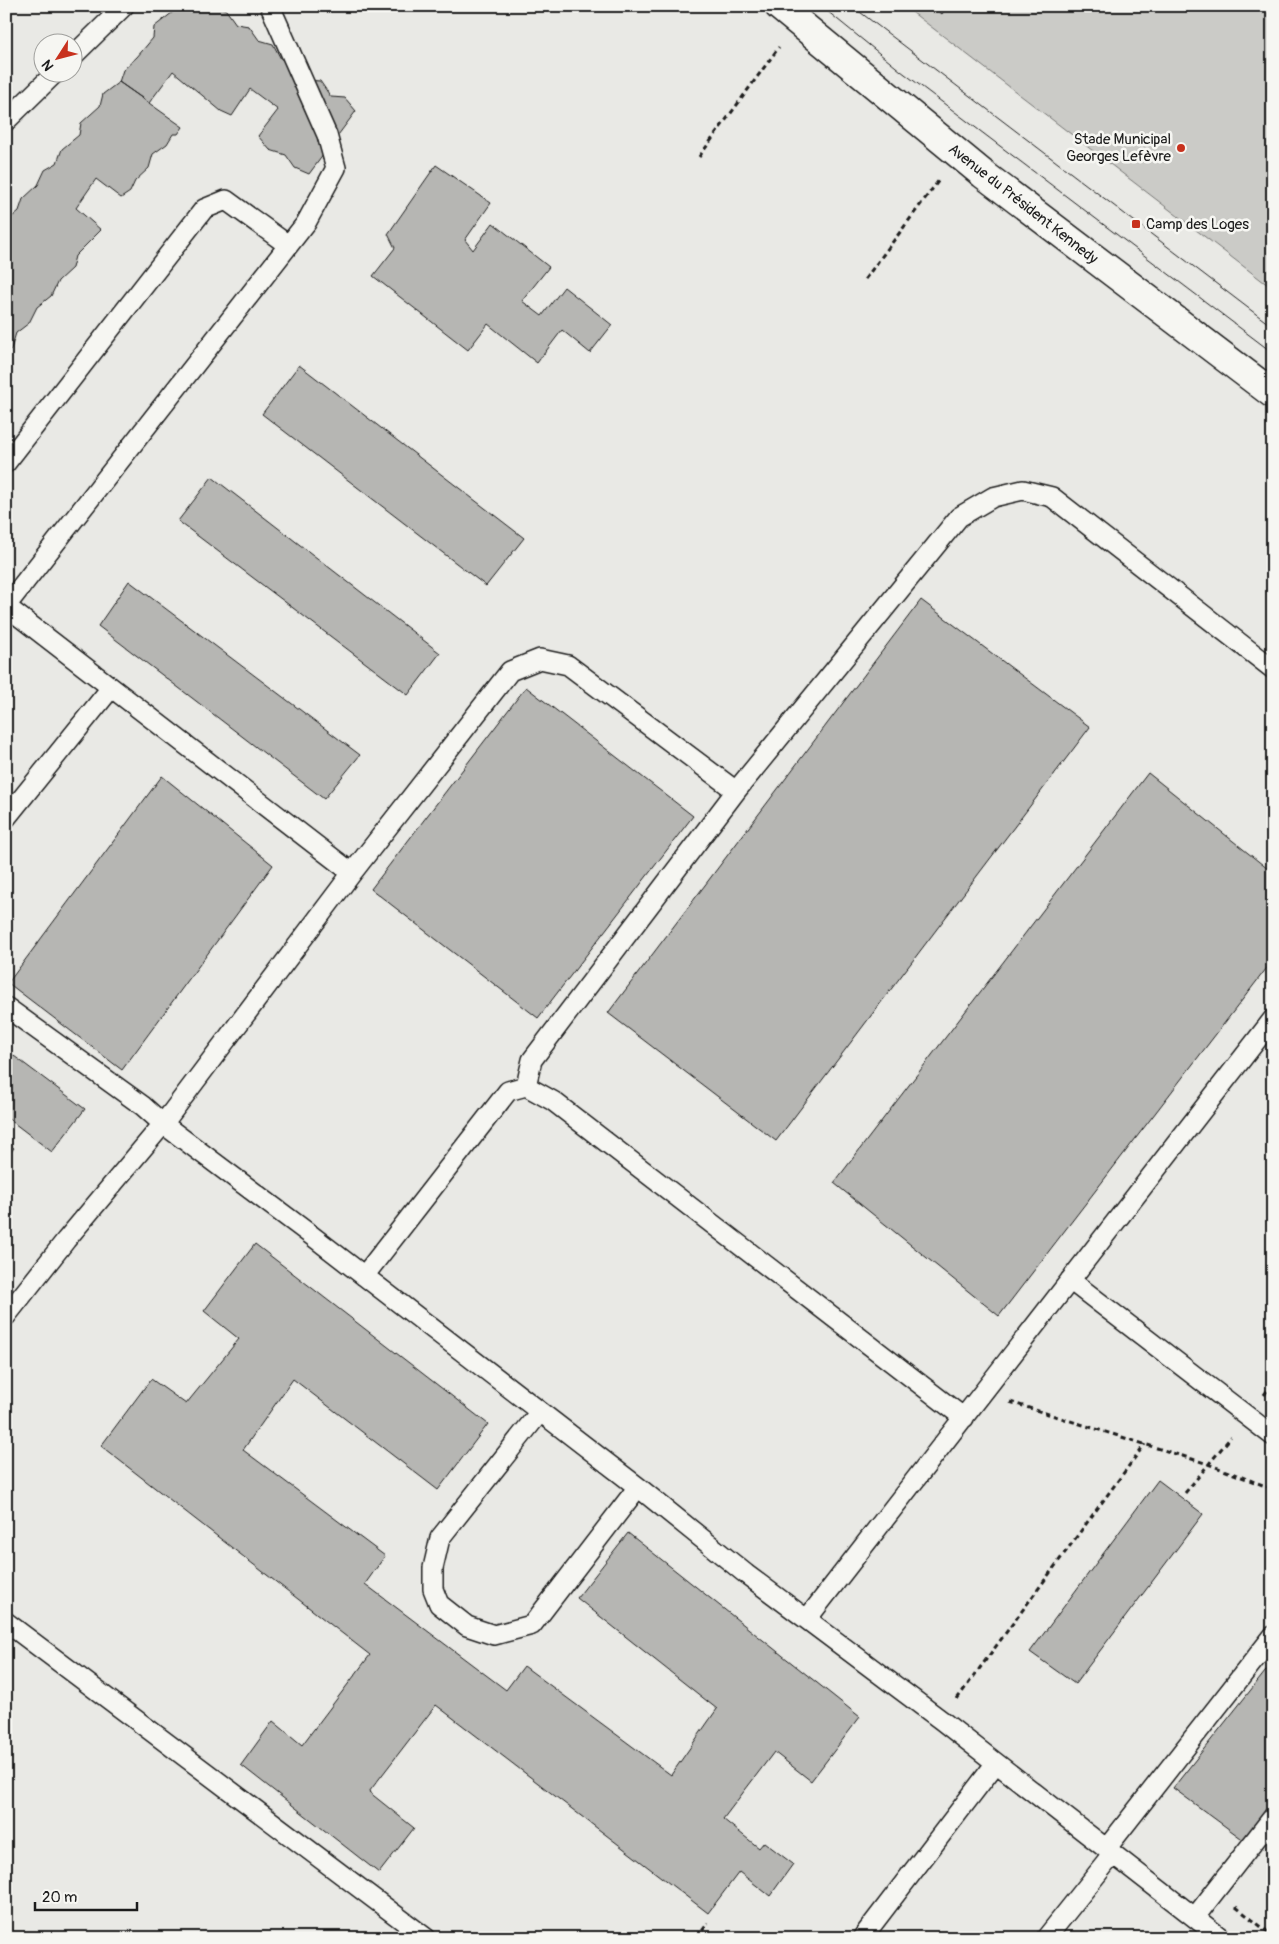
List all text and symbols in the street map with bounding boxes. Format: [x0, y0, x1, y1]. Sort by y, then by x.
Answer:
north arrow [32, 32, 82, 82]
text: N [38, 57, 58, 74]
place label: Stade Municipal Georges Lefèvre [1066, 130, 1172, 166]
street label: Avenue du Président Kennedy [944, 140, 1102, 269]
marker: Stade Municipal Georges Lefèvre [1175, 142, 1187, 154]
place label: Camp des Loges [1146, 215, 1249, 234]
marker: Camp des Loges [1130, 218, 1142, 230]
scale bar [35, 1879, 138, 1911]
text: 20 m [42, 1888, 77, 1907]

